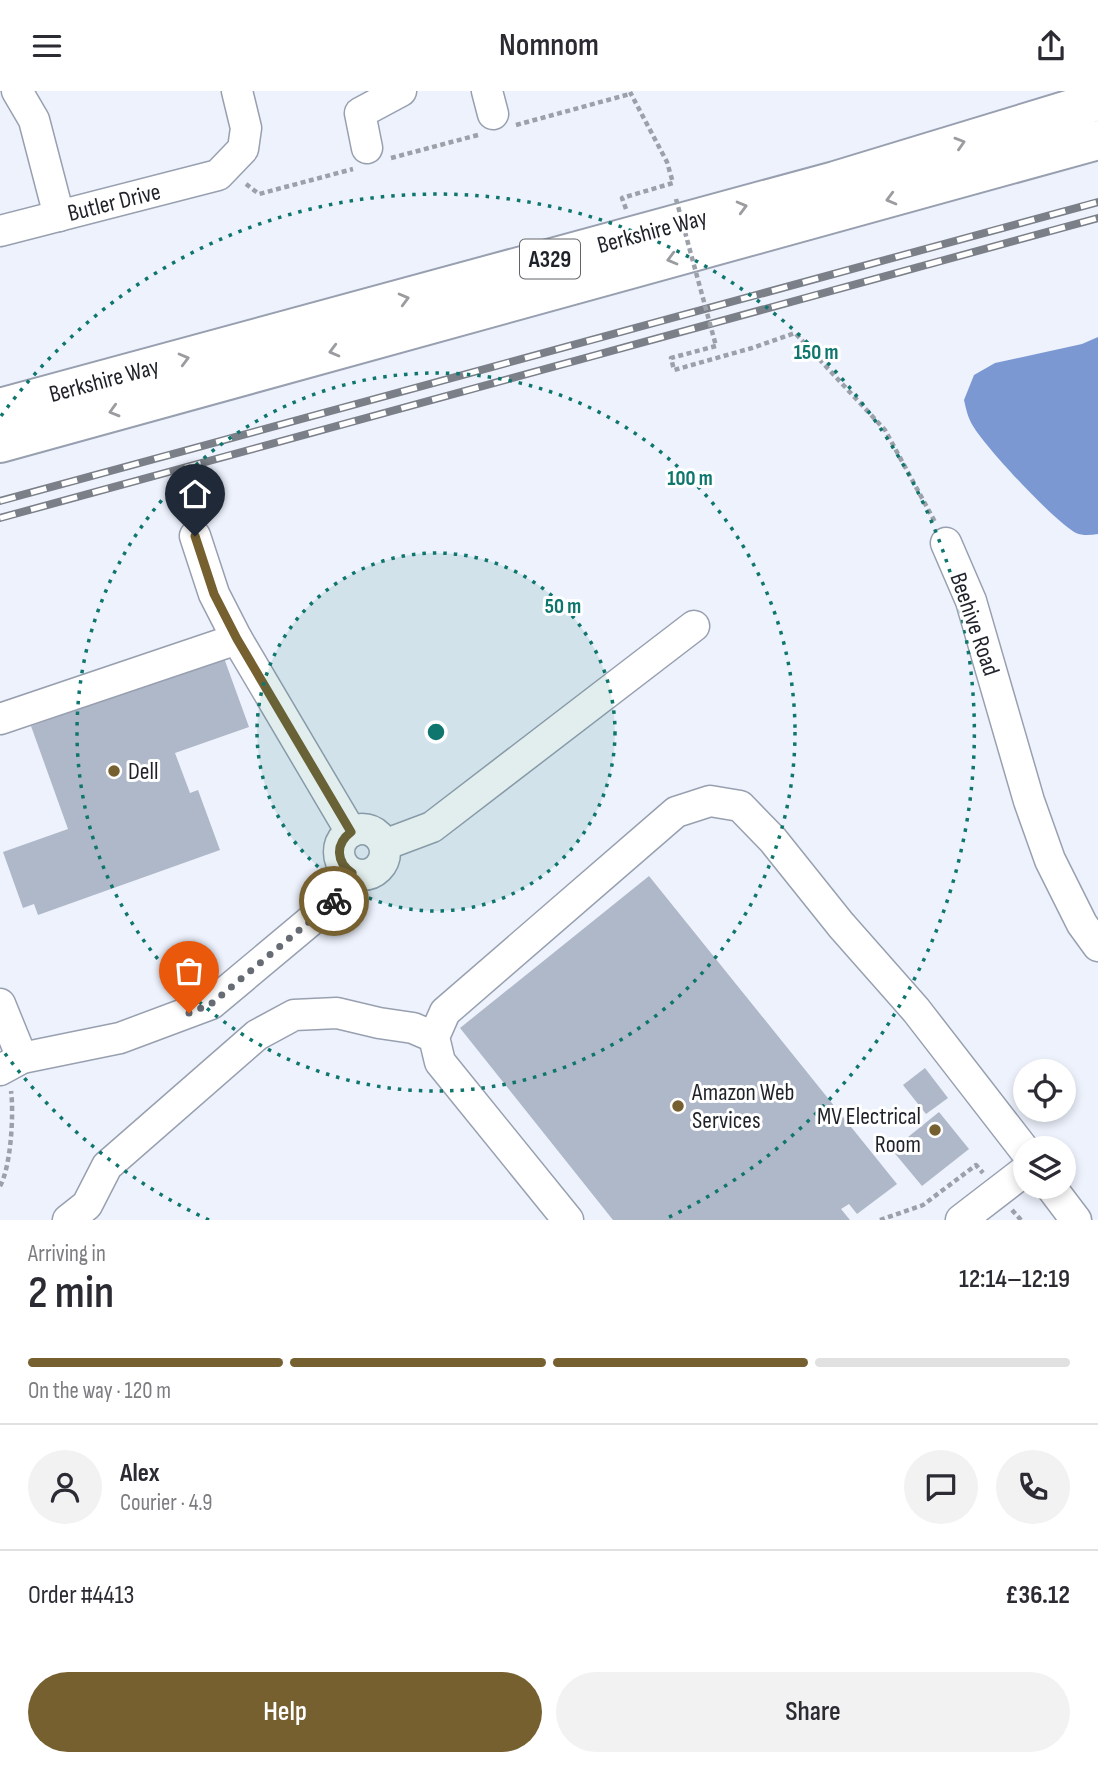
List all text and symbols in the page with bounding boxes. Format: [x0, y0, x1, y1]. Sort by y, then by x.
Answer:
text: Nomnom [499, 26, 599, 65]
icon: menu [28, 27, 66, 65]
icon: share [1032, 27, 1070, 65]
one-way arrow [953, 137, 966, 151]
street label: Butler Drive [65, 177, 164, 228]
one-way arrow [885, 191, 897, 205]
one-way arrow [735, 201, 747, 215]
street label: Berkshire Way [594, 203, 710, 260]
road number: A329 [520, 239, 580, 279]
one-way arrow [666, 251, 678, 265]
one-way arrow [398, 293, 410, 307]
text: 150 m [794, 340, 838, 365]
one-way arrow [328, 343, 340, 358]
street label: Berkshire Way [46, 352, 162, 409]
one-way arrow [178, 353, 190, 367]
one-way arrow [108, 402, 120, 417]
pin [165, 464, 225, 536]
text: 100 m [667, 466, 713, 491]
icon: home [176, 475, 214, 513]
street label: Beehive Road [943, 569, 1006, 680]
text: 50 m [545, 594, 581, 619]
centre of rings [424, 720, 448, 744]
place label: Dell [128, 757, 158, 786]
marker: Dell [106, 763, 122, 779]
courier [299, 866, 369, 936]
icon: bike [315, 882, 353, 920]
pin [159, 941, 219, 1013]
icon: bag [170, 952, 208, 990]
map controls [1013, 1059, 1076, 1199]
button: locate [1013, 1059, 1076, 1122]
place label: Amazon Web Services [691, 1078, 795, 1135]
marker: Amazon Web Services [670, 1098, 686, 1114]
place label: MV Electrical Room [817, 1102, 921, 1159]
marker: MV Electrical Room [927, 1122, 943, 1138]
button: layers [1013, 1136, 1076, 1199]
text: Arriving in [28, 1240, 106, 1268]
text: 12:14–12:19 [959, 1264, 1070, 1295]
text: 2 min [28, 1266, 114, 1321]
text: On the way · 120 m [28, 1377, 171, 1405]
button: person [28, 1450, 102, 1524]
button: chat [904, 1450, 978, 1524]
button: phone [996, 1450, 1070, 1524]
text: Alex [120, 1458, 160, 1489]
text: Courier · 4.9 [120, 1489, 212, 1517]
text: Order #4413 [28, 1580, 135, 1611]
text: £36.12 [1005, 1580, 1070, 1611]
button: Help [28, 1672, 542, 1752]
button: Share [556, 1672, 1070, 1752]

